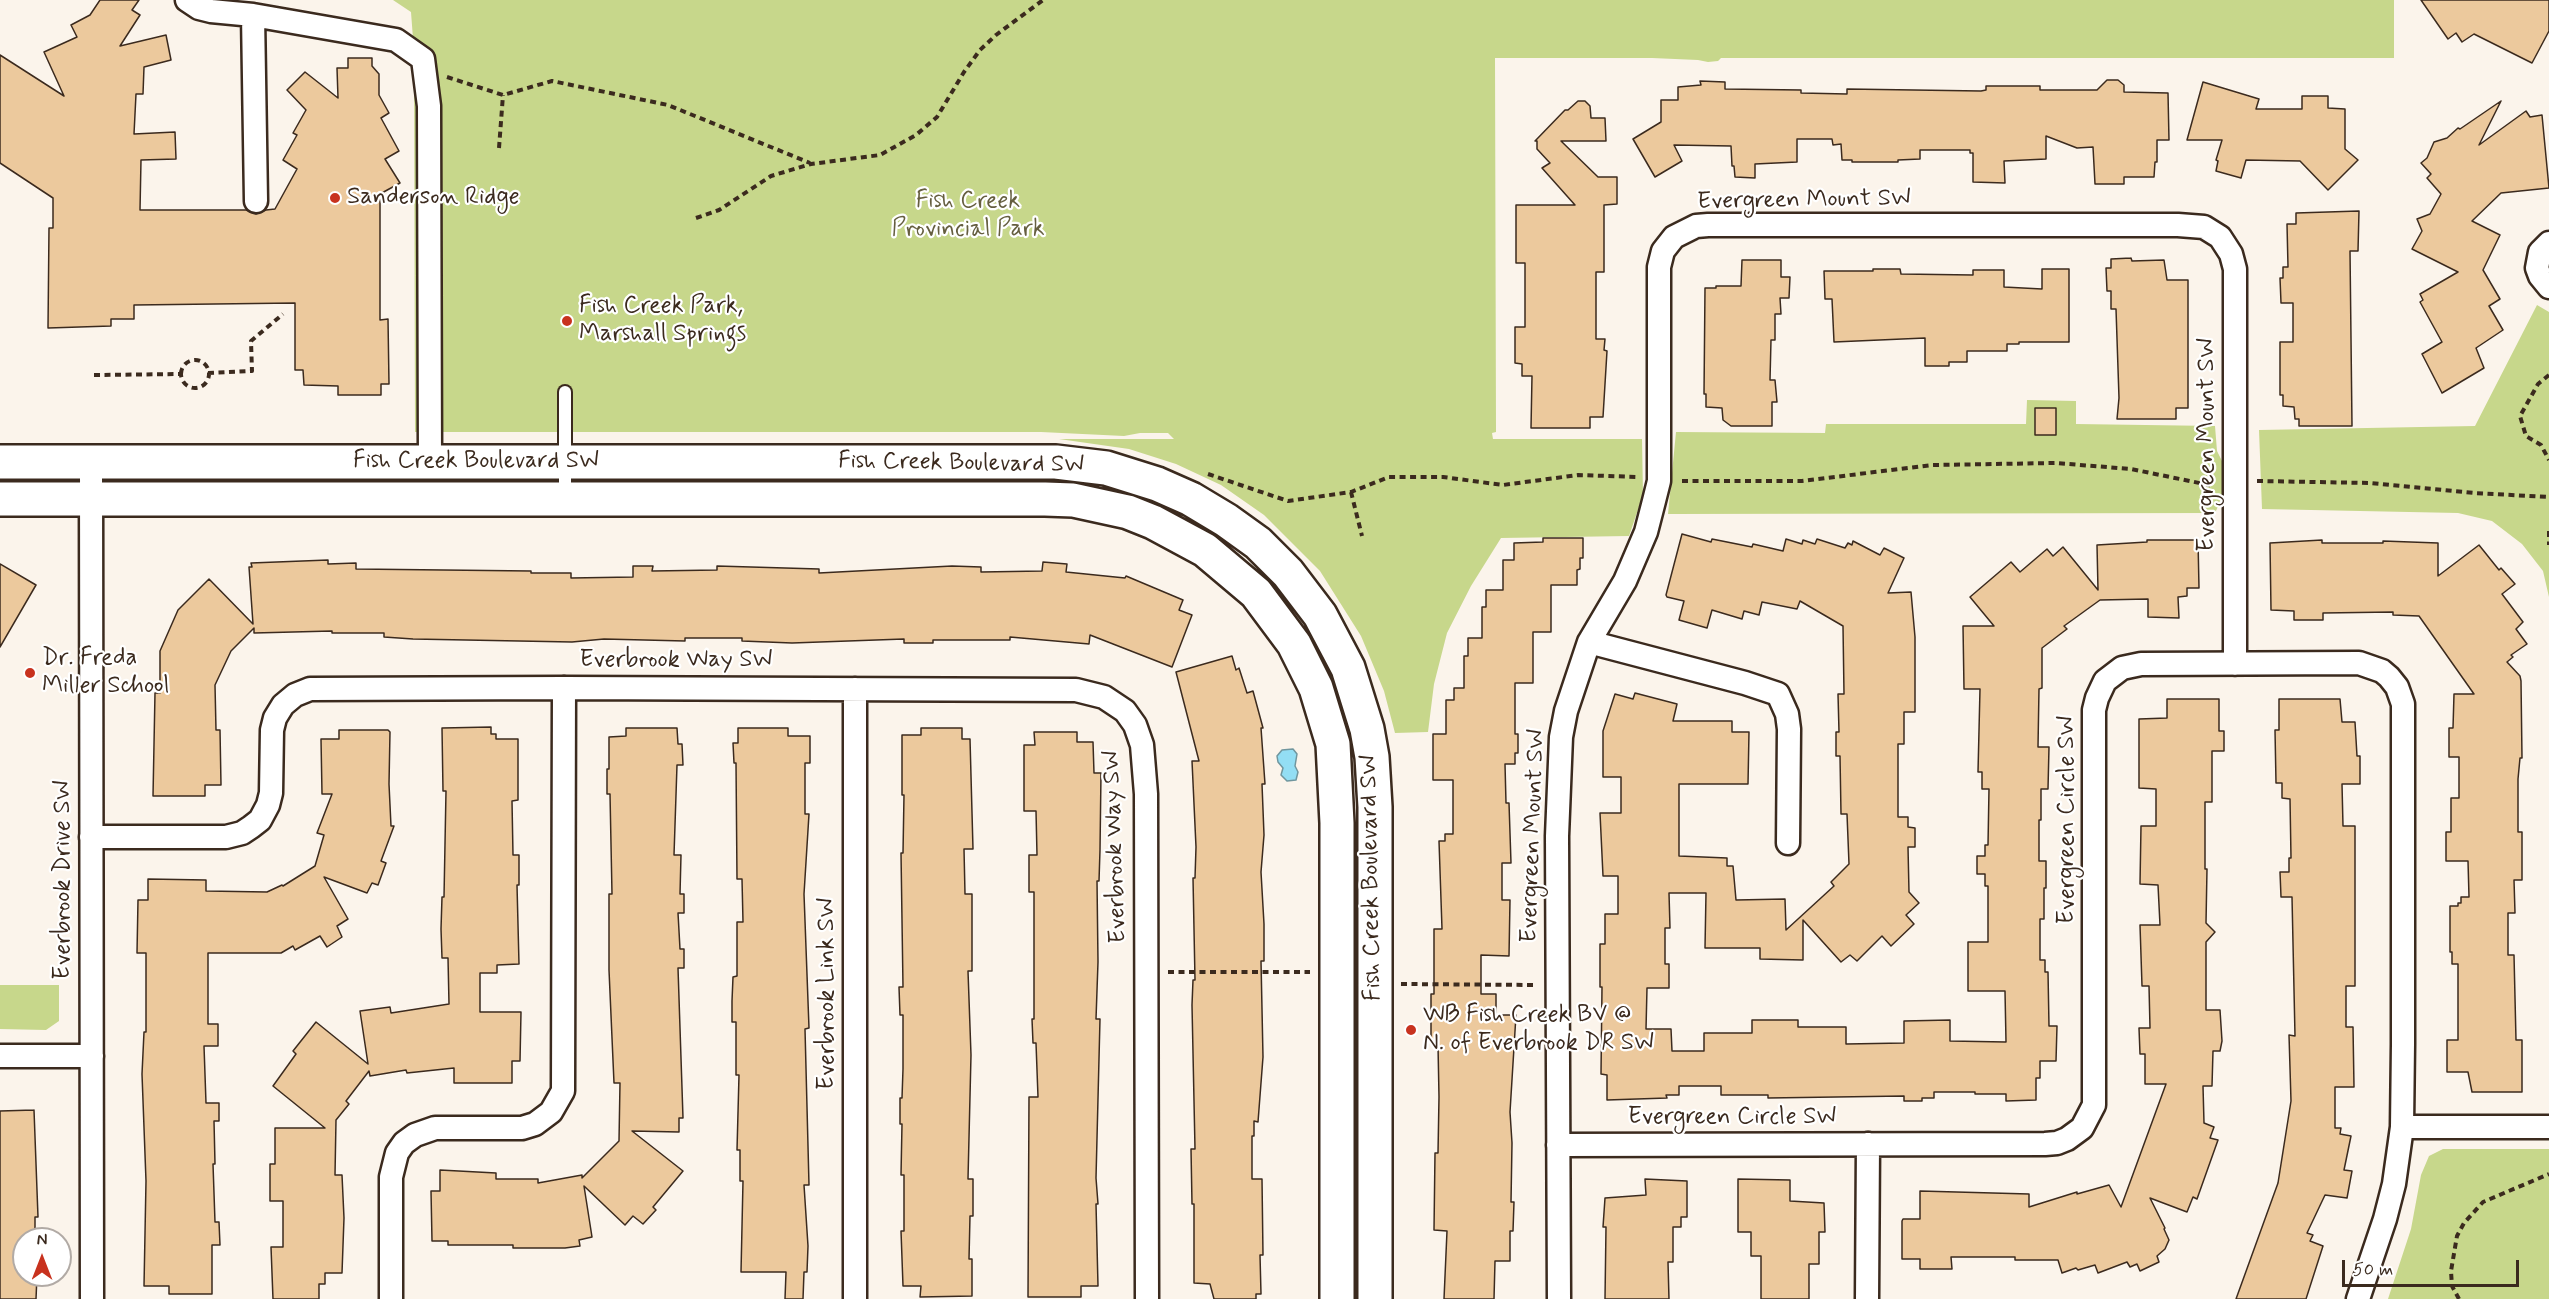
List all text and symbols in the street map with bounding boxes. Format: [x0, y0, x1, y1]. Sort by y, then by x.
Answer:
place label: Sanderson Ridge [347, 184, 520, 212]
street label: Evergreen Mount SW [1697, 185, 1911, 217]
park label: Fish Creek Provincial Park [891, 188, 1045, 244]
marker: Sanderson Ridge [328, 191, 342, 205]
place label: Fish Creek Park, Marshall Springs [579, 293, 746, 349]
marker: Fish Creek Park, Marshall Springs [560, 314, 574, 328]
street label: Evergreen Mount SW [2194, 338, 2222, 552]
street label: Fish Creek Boulevard SW [838, 447, 1084, 481]
street label: Fish Creek Boulevard SW [353, 448, 599, 476]
place label: Dr. Freda Miller School [42, 645, 169, 701]
street label: Everbrook Way SW [580, 647, 772, 675]
marker: Dr. Freda Miller School [23, 666, 37, 680]
street label: Evergreen Circle SW [2054, 716, 2082, 924]
street label: Evergreen Mount SW [1516, 729, 1552, 943]
street label: Everbrook Way SW [1098, 750, 1134, 944]
street label: Fish Creek Boulevard SW [1355, 755, 1389, 1001]
street label: Everbrook Drive SW [50, 780, 78, 980]
street label: Everbrook Link SW [814, 898, 842, 1090]
place label: WB Fish Creek BV @ N. of Everbrook DR SW [1423, 1002, 1654, 1058]
marker: WB Fish Creek BV @ N. of Everbrook DR SW [1404, 1023, 1418, 1037]
street label: Evergreen Circle SW [1628, 1104, 1836, 1132]
north arrow [12, 1227, 72, 1287]
text: N [37, 1230, 47, 1251]
scale bar [2345, 1248, 2522, 1286]
text: 50 m [2353, 1258, 2393, 1282]

